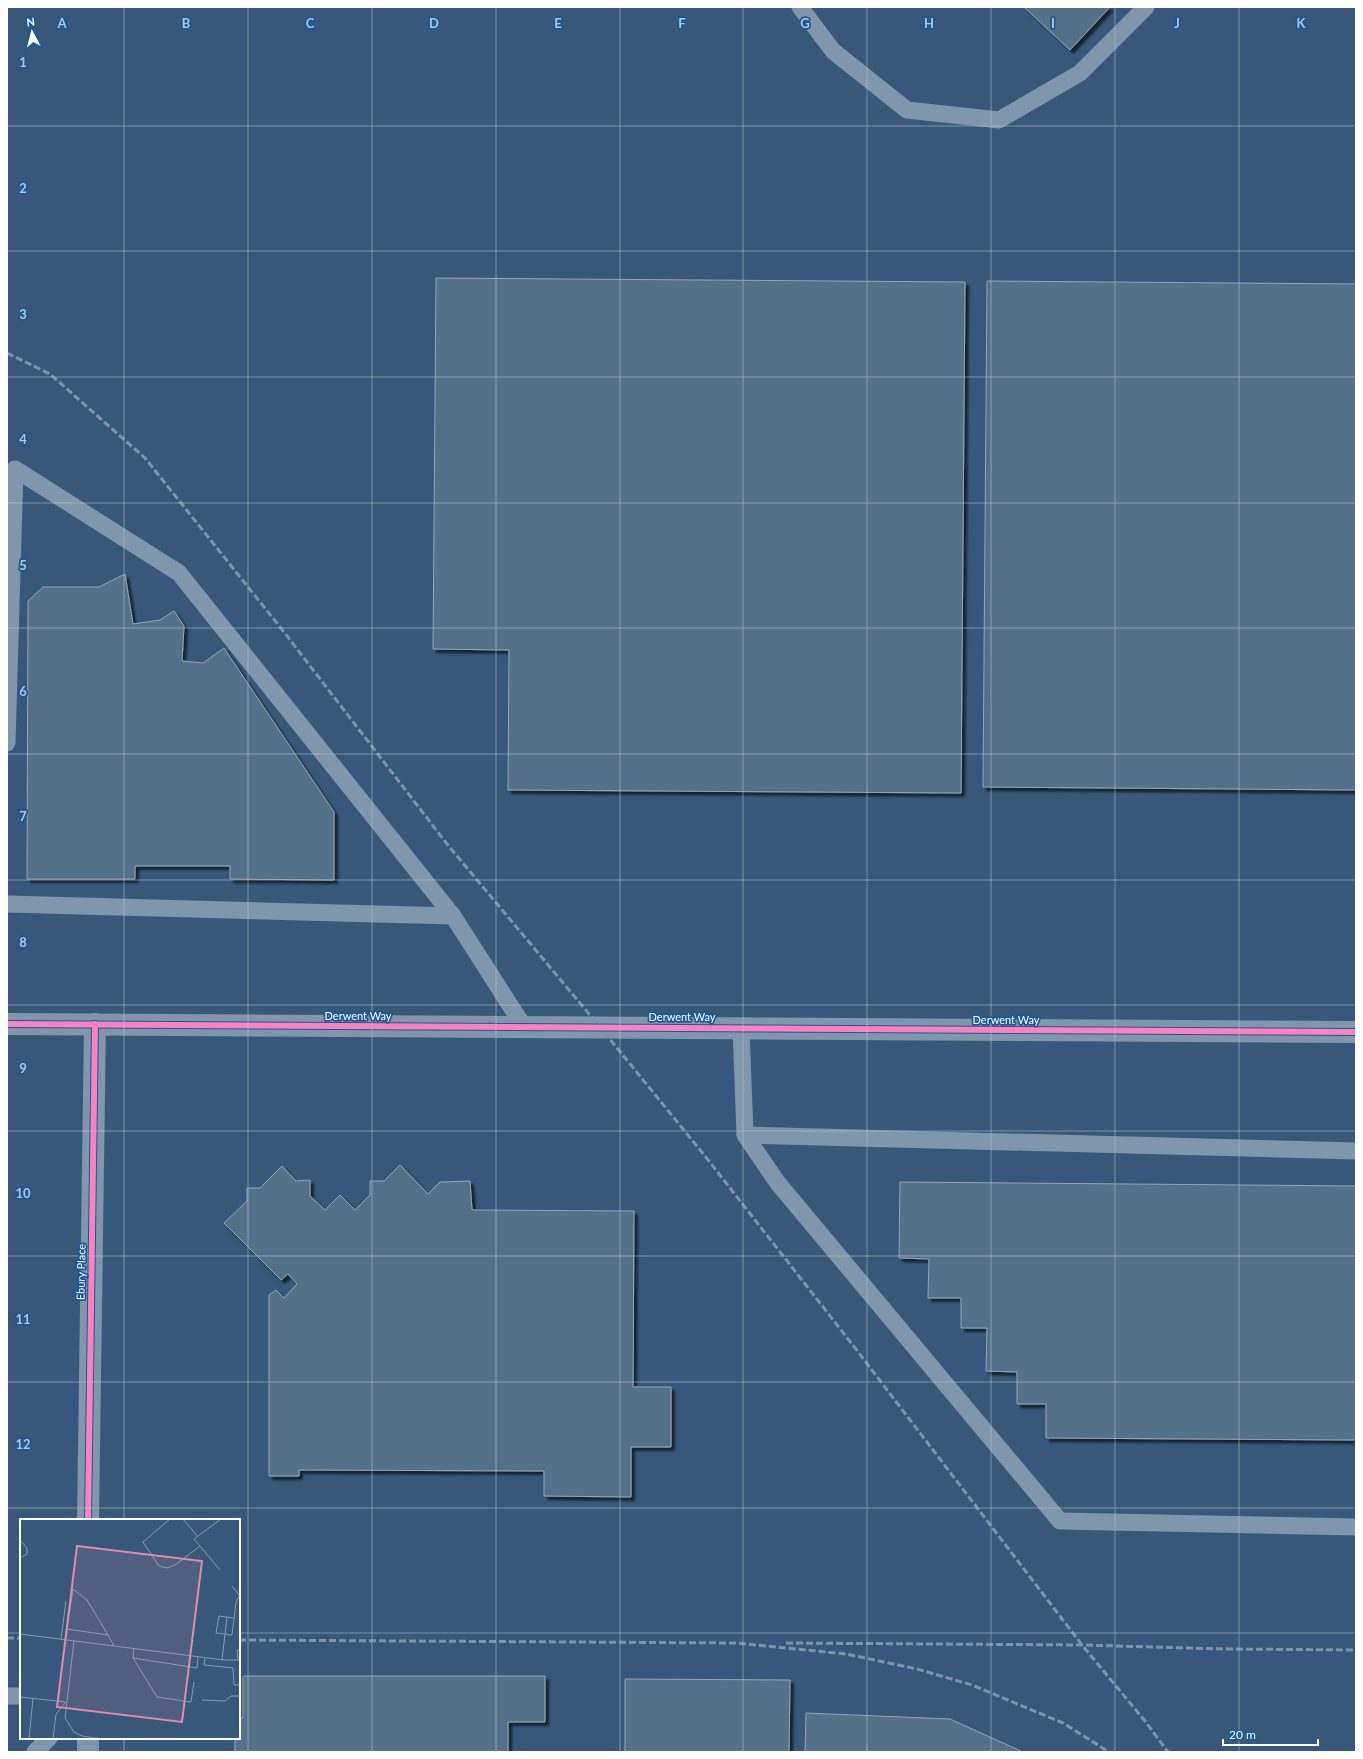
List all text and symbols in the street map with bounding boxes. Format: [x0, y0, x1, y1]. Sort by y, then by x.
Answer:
north arrow [12, 12, 52, 52]
text: N [26, 15, 36, 29]
text: A [56, 15, 67, 31]
text: B [182, 15, 191, 31]
text: C [306, 15, 315, 31]
text: D [429, 15, 439, 31]
text: E [554, 15, 562, 31]
text: F [678, 15, 686, 31]
text: G [800, 15, 810, 31]
text: H [924, 15, 934, 31]
text: I [1051, 15, 1055, 31]
text: J [1174, 15, 1180, 31]
text: K [1297, 15, 1307, 31]
text: 1 [19, 54, 27, 70]
text: 2 [19, 180, 27, 196]
text: 3 [19, 306, 27, 322]
text: 4 [19, 431, 27, 447]
text: 5 [19, 557, 27, 573]
text: 6 [19, 683, 27, 699]
text: 7 [19, 808, 27, 824]
text: 8 [19, 934, 27, 950]
street label: Derwent Way [325, 1009, 392, 1022]
street label: Derwent Way [649, 1010, 716, 1023]
street label: Derwent Way [973, 1013, 1040, 1026]
text: 9 [19, 1060, 27, 1076]
text: 10 [15, 1185, 31, 1201]
street label: Ebury Place [74, 1243, 87, 1300]
text: 11 [15, 1311, 31, 1327]
text: 12 [15, 1436, 31, 1452]
inset map [20, 1519, 240, 1739]
scale bar [1223, 1721, 1318, 1747]
text: 20 m [1229, 1727, 1256, 1742]

